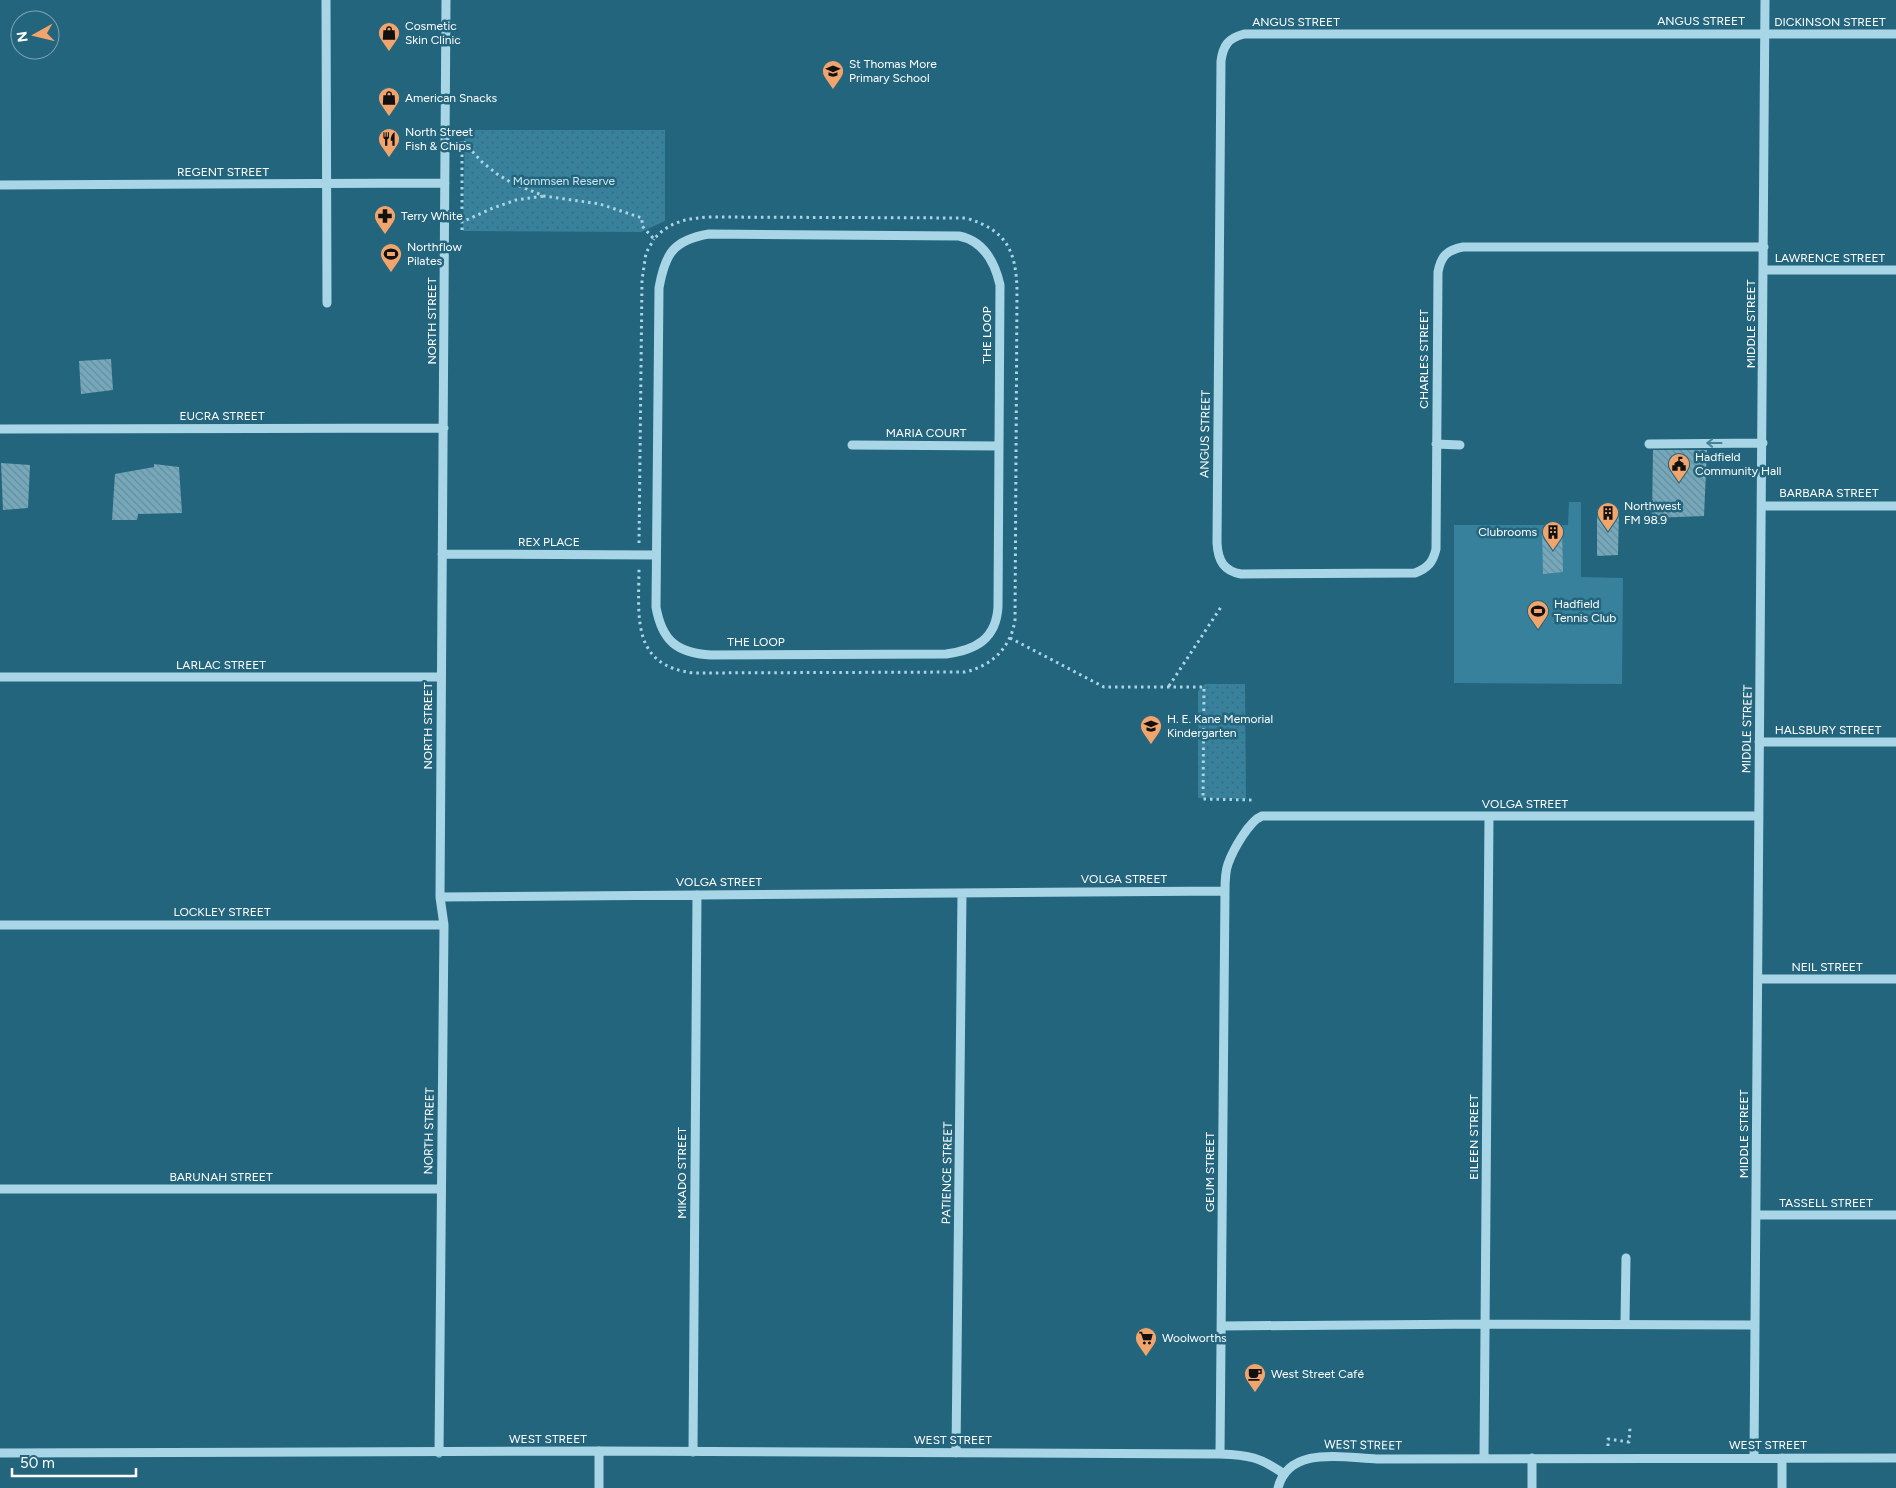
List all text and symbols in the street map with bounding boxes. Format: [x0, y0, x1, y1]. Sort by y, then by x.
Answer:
north arrow [10, 10, 60, 60]
street label: ANGUS STREET [1657, 14, 1745, 28]
street label: ANGUS STREET [1252, 15, 1340, 29]
street label: DICKINSON STREET [1774, 15, 1886, 29]
place label: Cosmetic Skin Clinic [405, 19, 461, 47]
shop icon: Cosmetic Skin Clinic [377, 21, 401, 52]
text: N [13, 30, 32, 43]
place label: St Thomas More Primary School [849, 57, 937, 85]
school or university icon: St Thomas More Primary School [821, 59, 845, 90]
shop icon: American Snacks [377, 86, 401, 117]
place label: American Snacks [405, 91, 497, 105]
place label: North Street Fish & Chips [405, 125, 474, 153]
restaurant icon: North Street Fish & Chips [377, 127, 401, 158]
street label: REGENT STREET [177, 165, 269, 179]
park label: Mommsen Reserve [513, 174, 616, 188]
pharmacy icon: Terry White [373, 204, 397, 235]
place label: Terry White [401, 209, 463, 223]
place label: Northflow Pilates [407, 240, 462, 268]
sports icon: Northflow Pilates [379, 242, 403, 273]
street label: LAWRENCE STREET [1775, 251, 1886, 265]
street label: NORTH STREET [425, 277, 439, 365]
street label: MIDDLE STREET [1744, 279, 1758, 368]
street label: THE LOOP [980, 306, 994, 364]
street label: CHARLES STREET [1417, 309, 1431, 409]
street label: ANGUS STREET [1197, 390, 1213, 478]
street label: EUCRA STREET [179, 409, 265, 423]
street label: MARIA COURT [886, 426, 967, 440]
one-way arrow [1706, 438, 1722, 448]
place label: Hadfield Community Hall [1695, 450, 1781, 478]
public building icon: Hadfield Community Hall [1667, 452, 1691, 483]
street label: BARBARA STREET [1779, 486, 1879, 500]
place label: Northwest FM 98.9 [1624, 499, 1682, 527]
building icon: Northwest FM 98.9 [1596, 501, 1620, 532]
building icon: Clubrooms [1541, 520, 1565, 551]
place label: Clubrooms [1478, 525, 1537, 539]
street label: REX PLACE [518, 535, 580, 549]
place label: Hadfield Tennis Club [1554, 597, 1616, 625]
sports icon: Hadfield Tennis Club [1526, 599, 1550, 630]
street label: THE LOOP [727, 635, 785, 649]
street label: LARLAC STREET [176, 658, 266, 672]
street label: NORTH STREET [421, 682, 435, 770]
street label: MIDDLE STREET [1739, 684, 1755, 773]
place label: H. E. Kane Memorial Kindergarten [1167, 712, 1273, 740]
school or university icon: H. E. Kane Memorial Kindergarten [1139, 714, 1163, 745]
street label: HALSBURY STREET [1775, 723, 1882, 737]
street label: VOLGA STREET [1482, 797, 1569, 811]
street label: VOLGA STREET [1081, 872, 1168, 886]
street label: VOLGA STREET [676, 875, 763, 889]
street label: LOCKLEY STREET [173, 905, 271, 919]
street label: NEIL STREET [1791, 960, 1863, 974]
street label: NORTH STREET [421, 1087, 437, 1175]
street label: MIDDLE STREET [1737, 1089, 1751, 1178]
street label: EILEEN STREET [1467, 1094, 1481, 1180]
street label: PATIENCE STREET [939, 1121, 955, 1224]
street label: MIKADO STREET [675, 1127, 689, 1219]
street label: GEUM STREET [1203, 1132, 1217, 1212]
street label: BARUNAH STREET [169, 1170, 273, 1184]
street label: TASSELL STREET [1779, 1196, 1873, 1210]
supermarket icon: Woolworths [1134, 1326, 1158, 1357]
place label: Woolworths [1162, 1331, 1227, 1345]
cafe icon: West Street Café [1243, 1362, 1267, 1393]
place label: West Street Café [1271, 1367, 1364, 1381]
street label: WEST STREET [509, 1432, 587, 1446]
street label: WEST STREET [914, 1433, 992, 1447]
street label: WEST STREET [1324, 1437, 1402, 1453]
street label: WEST STREET [1729, 1438, 1807, 1452]
scale bar [12, 1446, 136, 1478]
text: 50 m [20, 1454, 55, 1472]

